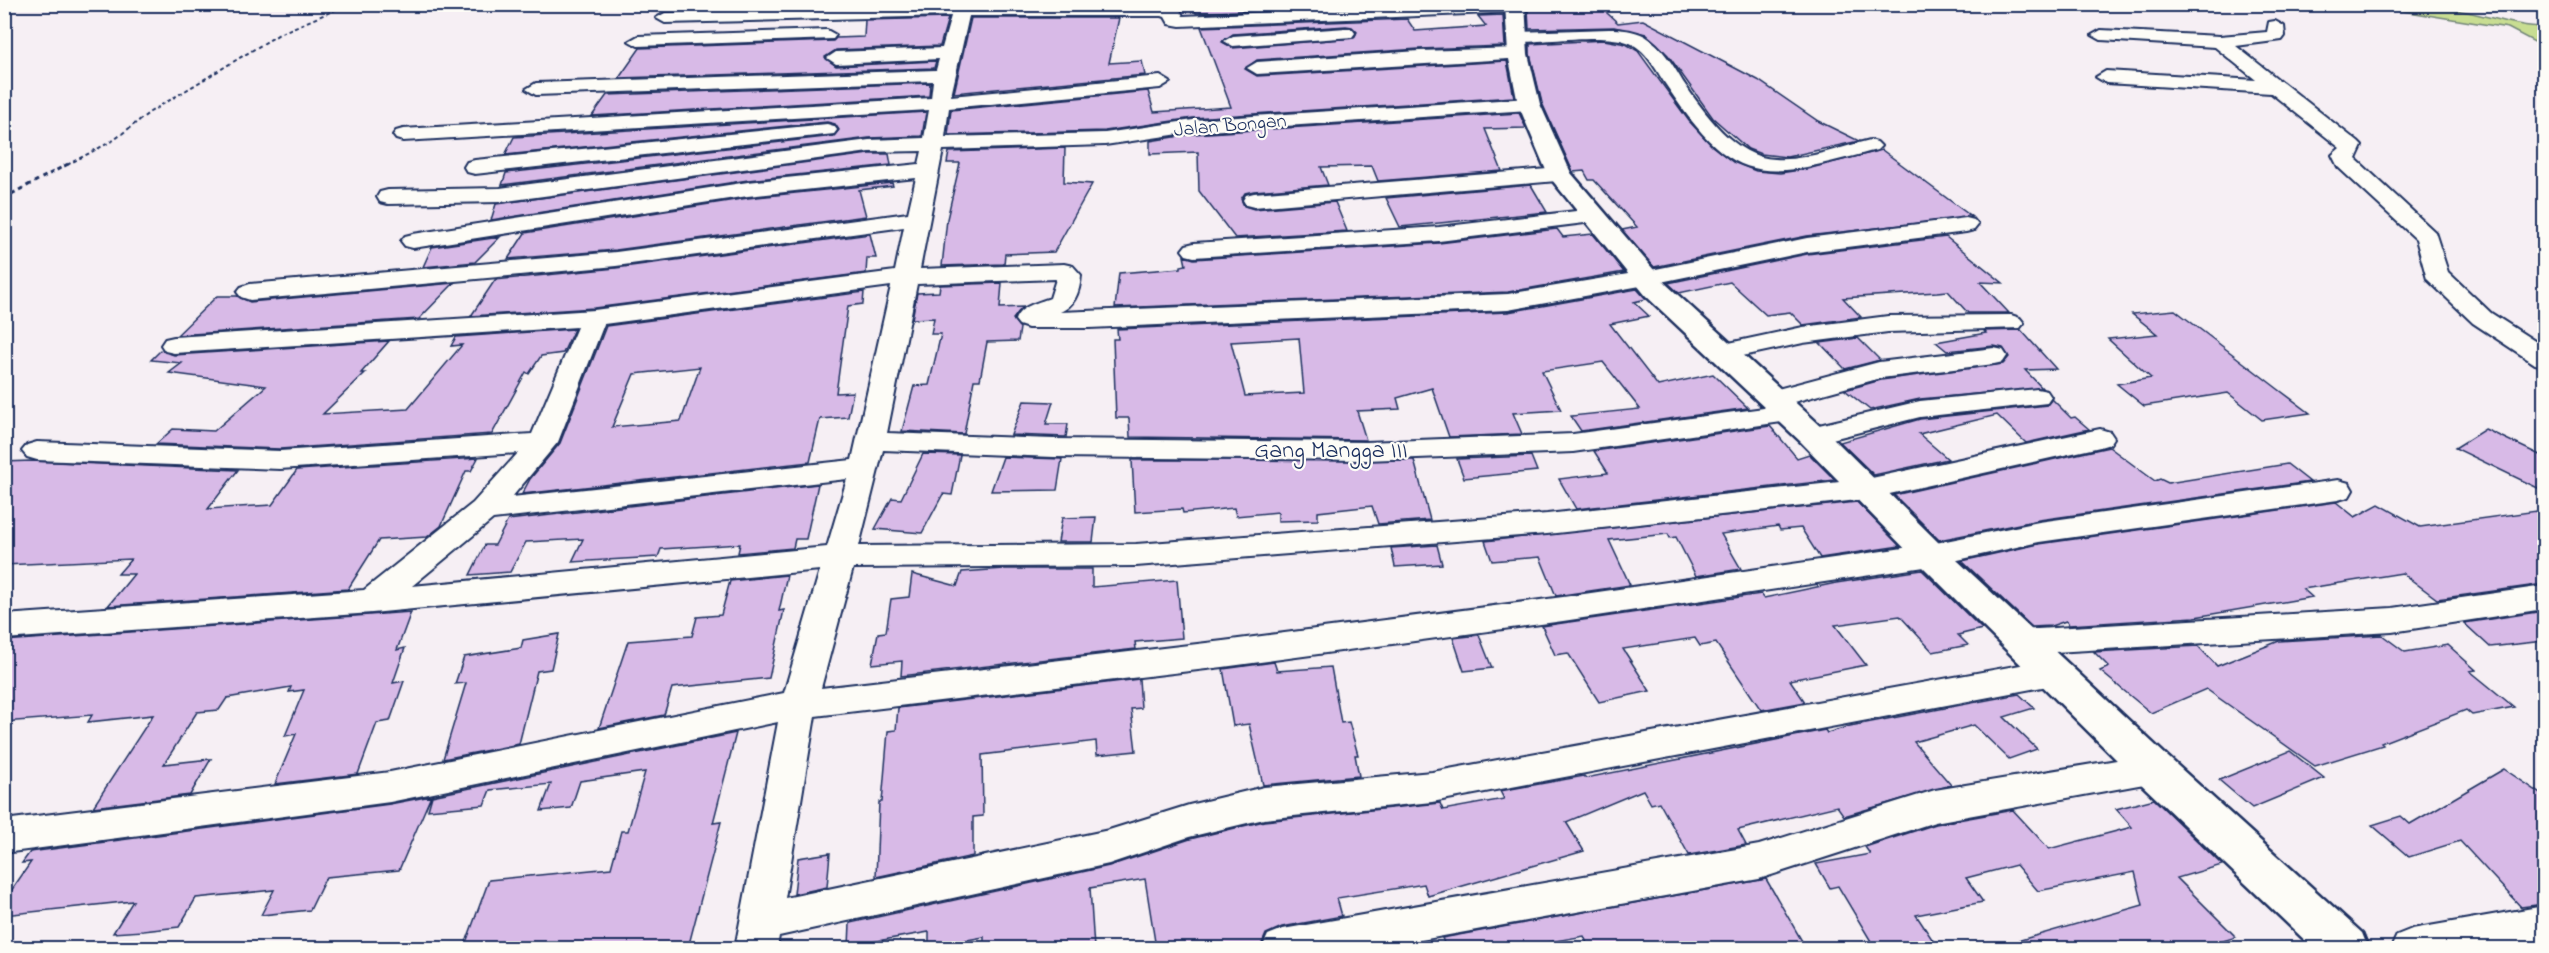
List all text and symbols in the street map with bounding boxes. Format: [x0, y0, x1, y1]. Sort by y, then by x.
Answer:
street label: Jalan Bongan [1173, 107, 1288, 147]
street label: Gang Mangga III [1254, 434, 1408, 469]

